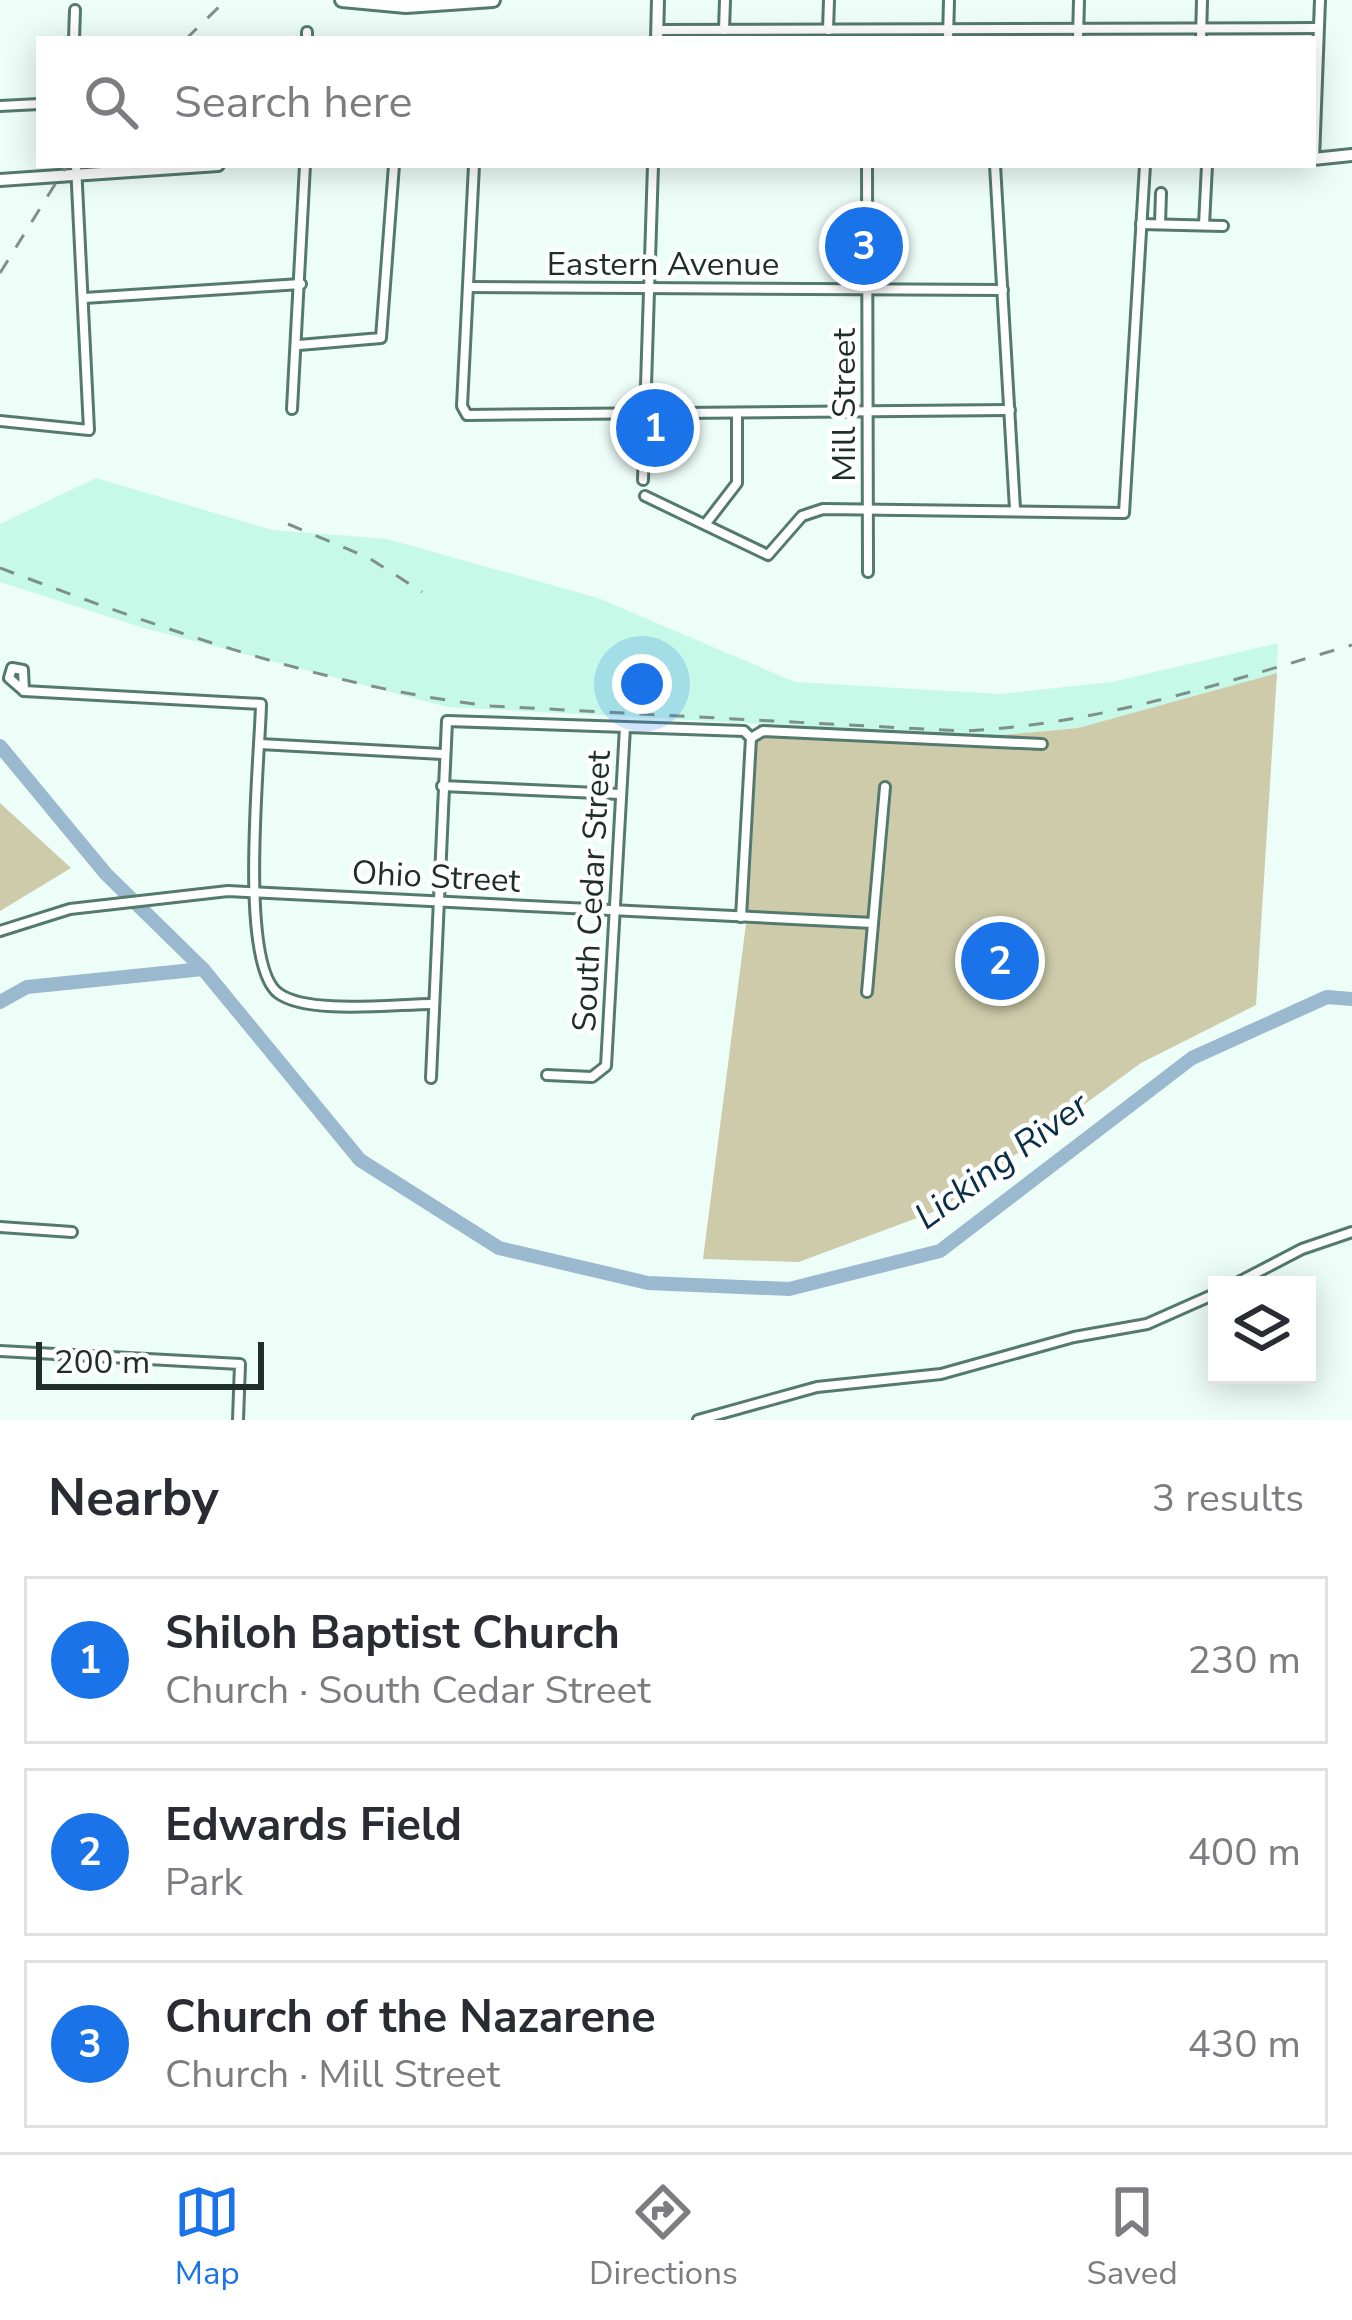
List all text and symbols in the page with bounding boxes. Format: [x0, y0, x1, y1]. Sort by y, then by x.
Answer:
search box [36, 36, 1316, 168]
icon: search [78, 69, 144, 135]
text: Search here [174, 72, 413, 133]
pin: 3 [825, 201, 903, 291]
street label: Eastern Avenue [547, 242, 779, 287]
street label: Mill Street [822, 328, 867, 482]
pin: 1 [616, 383, 694, 473]
your location [612, 654, 672, 714]
street label: South Cedar Street [562, 749, 622, 1033]
street label: Ohio Street [351, 850, 522, 904]
pin: 2 [961, 916, 1039, 1006]
water label: Licking River [905, 1080, 1100, 1241]
map controls [1208, 1276, 1316, 1384]
button: layers [1208, 1276, 1316, 1384]
scale bar [36, 1336, 264, 1389]
text: 200 m [54, 1340, 150, 1385]
text: Nearby [48, 1463, 219, 1533]
text: 3 results [1152, 1472, 1304, 1525]
text: Shiloh Baptist Church [165, 1603, 620, 1664]
text: 1 [78, 1634, 102, 1687]
text: 230 m [1187, 1634, 1301, 1687]
text: Church · South Cedar Street [165, 1664, 651, 1717]
text: Edwards Field [165, 1795, 462, 1856]
text: 2 [78, 1826, 102, 1879]
text: 400 m [1187, 1826, 1301, 1879]
text: Park [165, 1856, 243, 1909]
text: Church of the Nazarene [165, 1987, 656, 2048]
text: 3 [78, 2018, 102, 2071]
text: 430 m [1187, 2018, 1301, 2071]
text: Church · Mill Street [165, 2048, 500, 2101]
tab: Map [174, 2179, 240, 2296]
tab: Directions [589, 2179, 738, 2296]
tab: Saved [1086, 2179, 1178, 2296]

